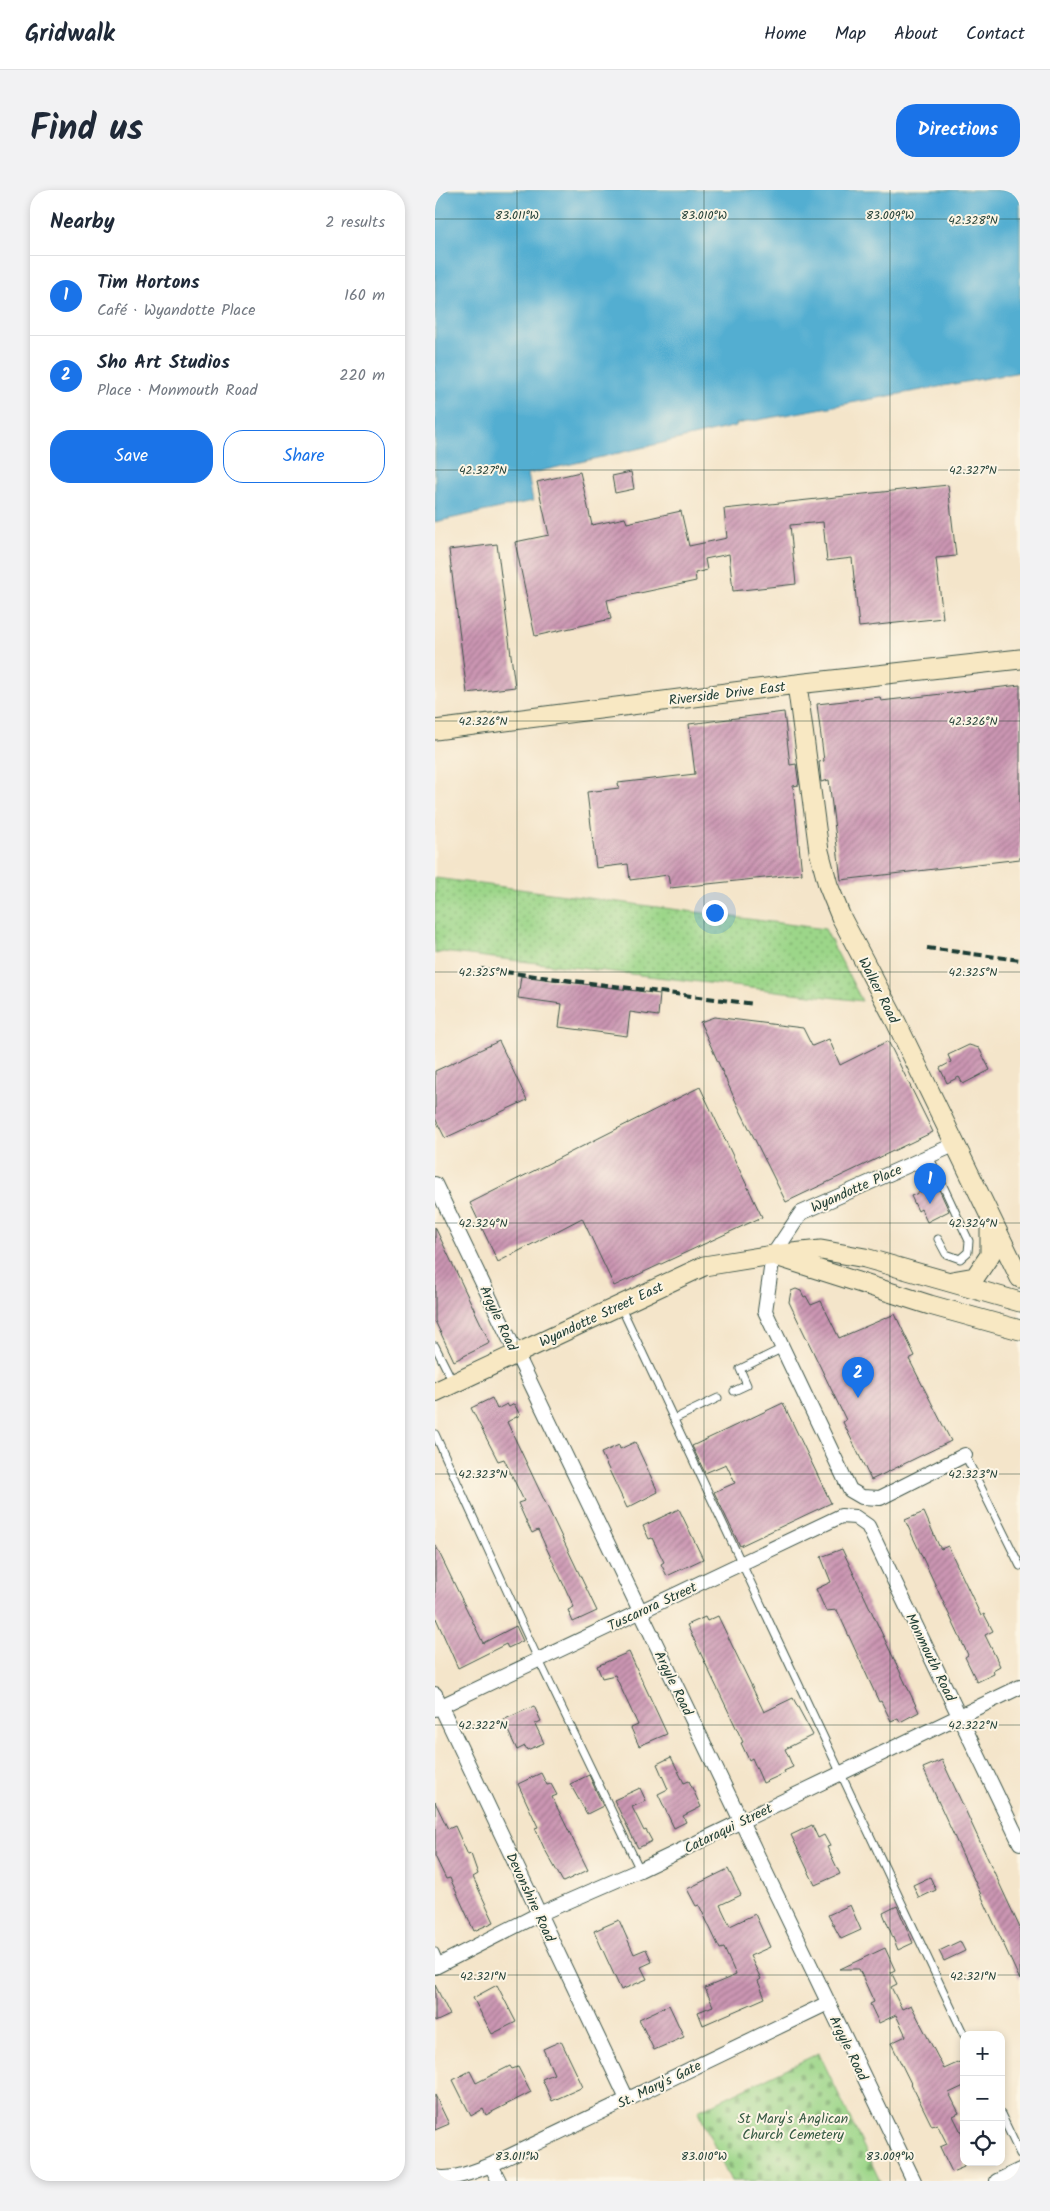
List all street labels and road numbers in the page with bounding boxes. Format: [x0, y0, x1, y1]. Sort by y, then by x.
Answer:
street label: Riverside Drive East [667, 676, 787, 712]
street label: Walker Road [852, 953, 905, 1028]
street label: Wyandotte Place [807, 1159, 906, 1219]
street label: Wyandotte Street East [536, 1276, 668, 1353]
street label: Argyle Road [473, 1282, 523, 1356]
street label: Tuscarora Street [604, 1576, 701, 1637]
street label: Monmouth Road [899, 1610, 961, 1706]
street label: Argyle Road [648, 1647, 699, 1721]
street label: Cataraqui Street [680, 1798, 777, 1860]
street label: Devonshire Road [500, 1849, 561, 1947]
street label: Argyle Road [823, 2012, 874, 2086]
street label: St. Mary's Gate [614, 2055, 706, 2115]

